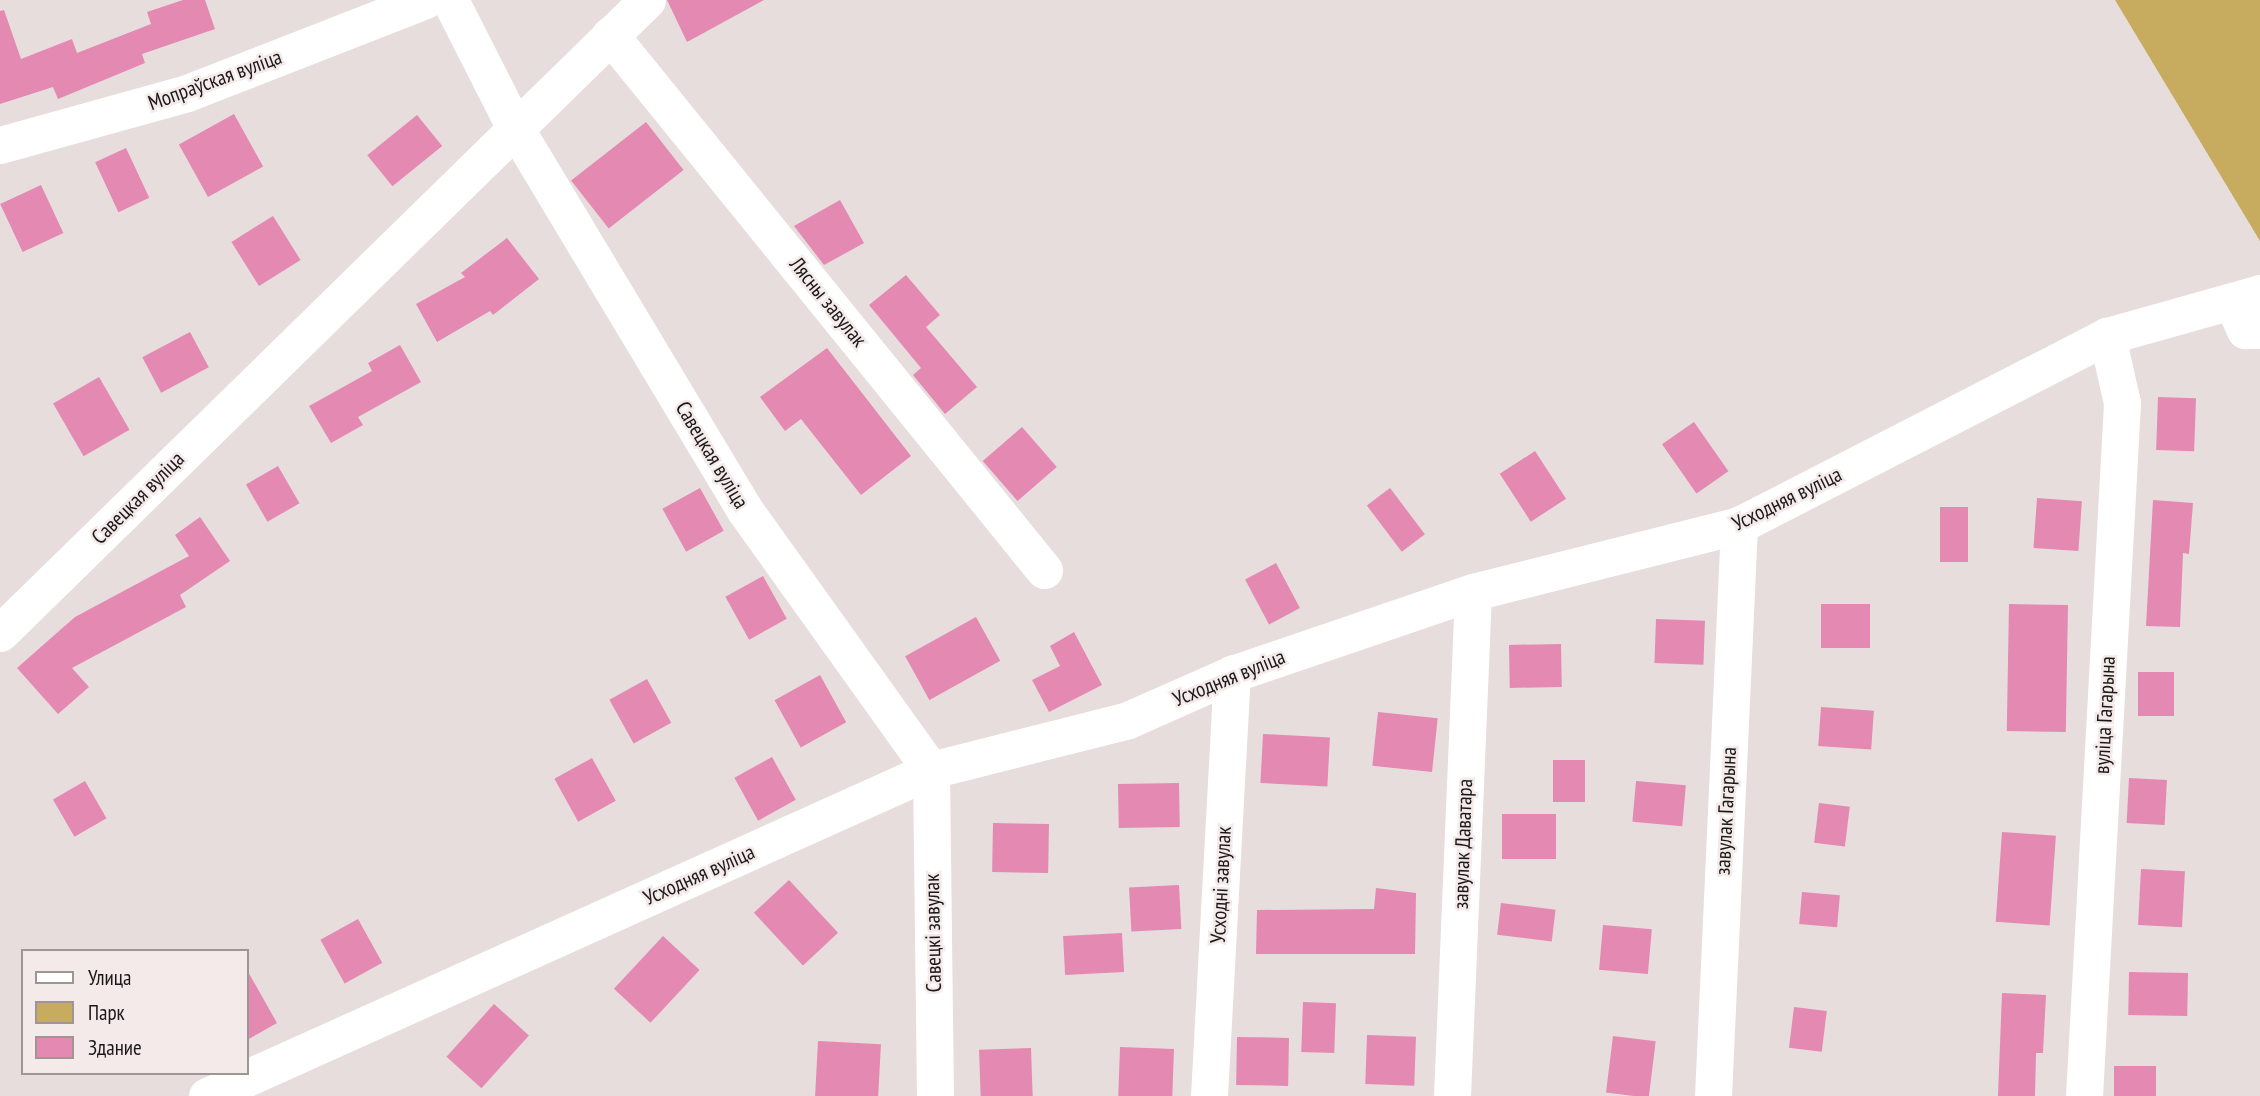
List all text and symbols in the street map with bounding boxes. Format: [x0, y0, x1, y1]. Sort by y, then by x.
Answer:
street label: Мопраўская вуліца [145, 44, 285, 116]
street label: Лясны завулак [784, 252, 872, 352]
street label: Савецкая вуліца [670, 397, 754, 513]
street label: Савецкая вуліца [87, 447, 189, 549]
street label: Усходняя вуліца [1728, 462, 1846, 536]
street label: Усходняя вуліца [1169, 644, 1289, 712]
street label: вуліца Гагарына [2089, 655, 2121, 775]
street label: завулак Гагарына [1710, 746, 1742, 876]
street label: завулак Даватара [1448, 778, 1478, 910]
street label: Усходні завулак [1205, 826, 1237, 944]
street label: Усходняя вуліца [640, 839, 758, 911]
street label: Савецкі завулак [919, 874, 947, 992]
legend [21, 949, 248, 1075]
text: Улица [88, 964, 131, 991]
text: Парк [88, 999, 125, 1026]
text: Здание [88, 1034, 142, 1061]

